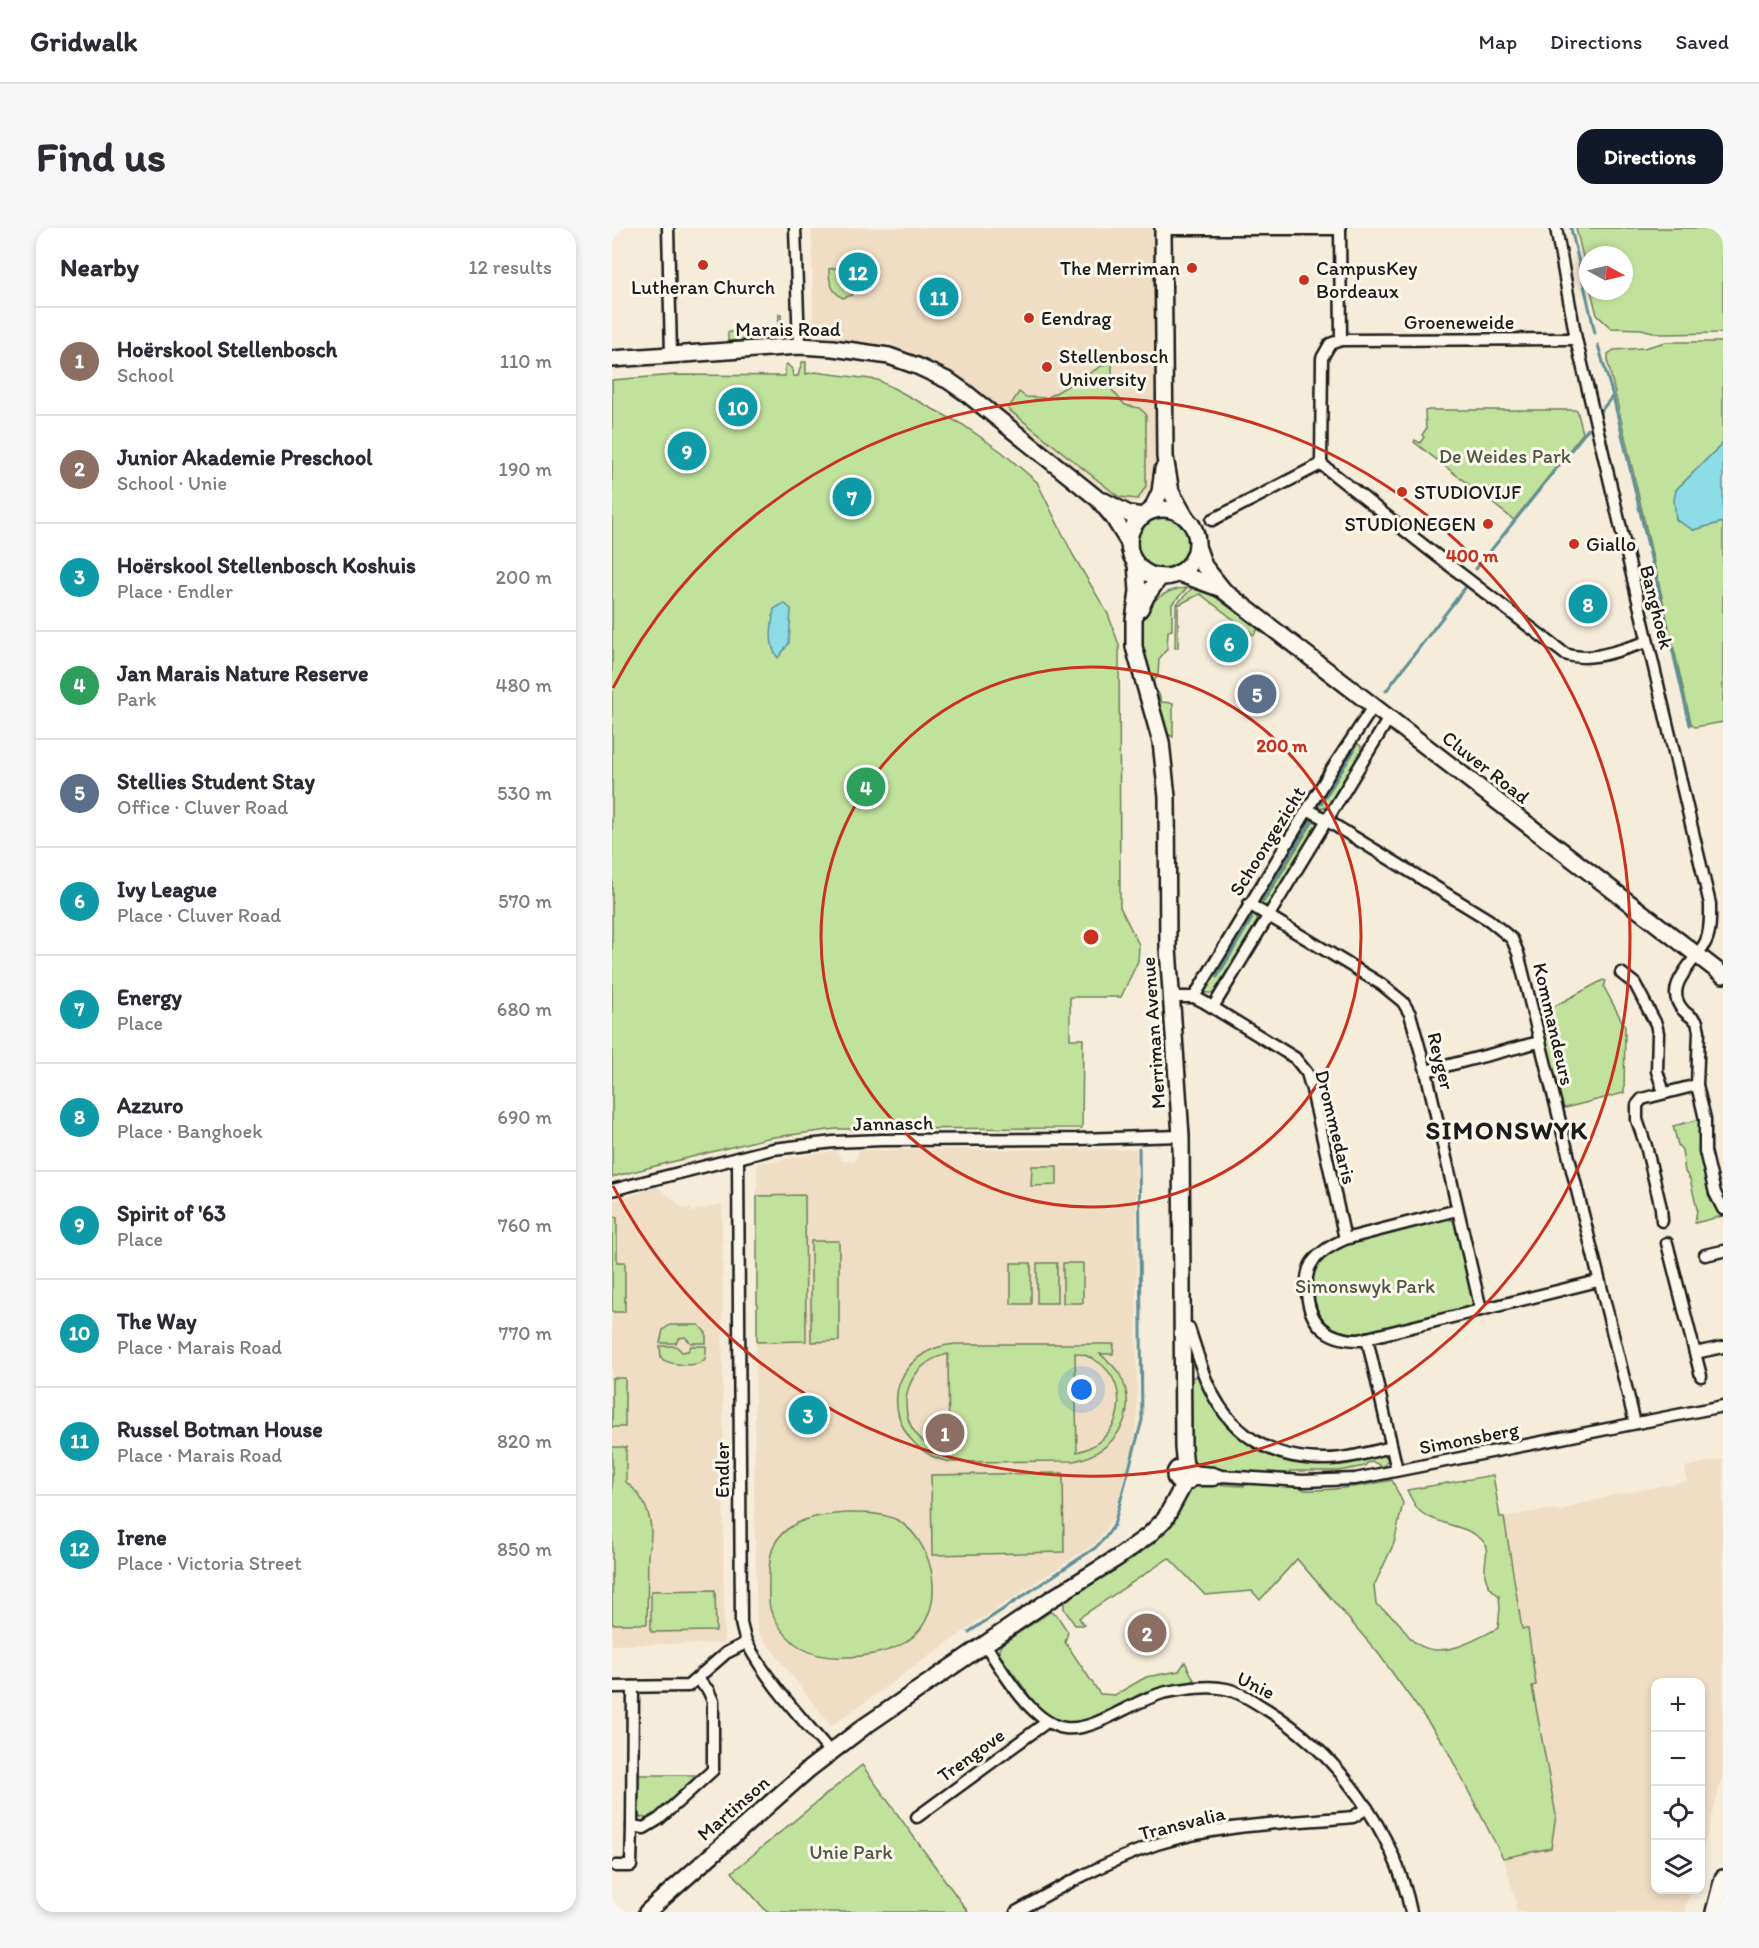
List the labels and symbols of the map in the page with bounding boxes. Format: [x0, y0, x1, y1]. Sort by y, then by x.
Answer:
north arrow [1579, 246, 1633, 300]
pin: 12 [838, 250, 878, 294]
place label: The Merriman [1060, 256, 1180, 280]
place label: CampusKey Bordeaux [1316, 256, 1418, 303]
marker: Lutheran Church [696, 258, 710, 272]
marker: The Merriman [1185, 261, 1199, 275]
marker: CampusKey Bordeaux [1297, 273, 1311, 287]
pin: 11 [920, 274, 958, 320]
place label: Lutheran Church [631, 275, 775, 299]
place label: Eendrag [1041, 306, 1112, 330]
street label: Groeneweide [1404, 310, 1514, 334]
marker: Eendrag [1022, 311, 1036, 325]
street label: Marais Road [735, 317, 841, 341]
place label: Stellenbosch University [1059, 344, 1169, 391]
marker: Stellenbosch University [1040, 360, 1054, 374]
pin: 10 [718, 384, 758, 429]
pin: 9 [668, 428, 706, 474]
park label: De Weides Park [1439, 444, 1572, 468]
pin: 7 [832, 474, 872, 520]
place label: STUDIOVIJF [1414, 480, 1522, 504]
marker: STUDIOVIJF [1395, 485, 1409, 499]
place label: STUDIONEGEN [1344, 512, 1476, 536]
marker: STUDIONEGEN [1481, 517, 1495, 531]
place label: Giallo [1586, 532, 1636, 556]
marker: Giallo [1567, 537, 1581, 551]
text: 400 m [1446, 545, 1499, 567]
street label: Banghoek [1635, 563, 1679, 652]
pin: 8 [1568, 582, 1608, 626]
pin: 6 [1210, 620, 1248, 666]
pin: 5 [1238, 672, 1276, 716]
street label: Cluver Road [1437, 725, 1535, 809]
text: 200 m [1257, 735, 1308, 757]
pin: 4 [846, 764, 886, 810]
street label: Schoongezicht [1224, 781, 1310, 900]
centre of rings [1081, 927, 1101, 947]
street label: Merriman Avenue [1136, 956, 1170, 1110]
street label: Kommandeurs [1528, 960, 1580, 1088]
street label: Reyger [1422, 1030, 1460, 1092]
street label: Drommedaris [1310, 1067, 1362, 1187]
street label: Jannasch [853, 1110, 933, 1136]
district label: SIMONSWYK [1426, 1114, 1588, 1146]
park label: Simonswyk Park [1295, 1274, 1435, 1298]
your location [1067, 1375, 1096, 1404]
pin: 3 [788, 1392, 828, 1438]
pin: 1 [926, 1410, 964, 1456]
street label: Simonsberg [1417, 1416, 1522, 1459]
street label: Endler [710, 1442, 734, 1498]
pin: 2 [1128, 1610, 1166, 1656]
street label: Unie [1233, 1666, 1279, 1704]
street label: Trengove [933, 1723, 1009, 1787]
street label: Martinson [692, 1770, 774, 1846]
street label: Transvalia [1136, 1801, 1228, 1845]
park label: Unie Park [809, 1840, 893, 1864]

